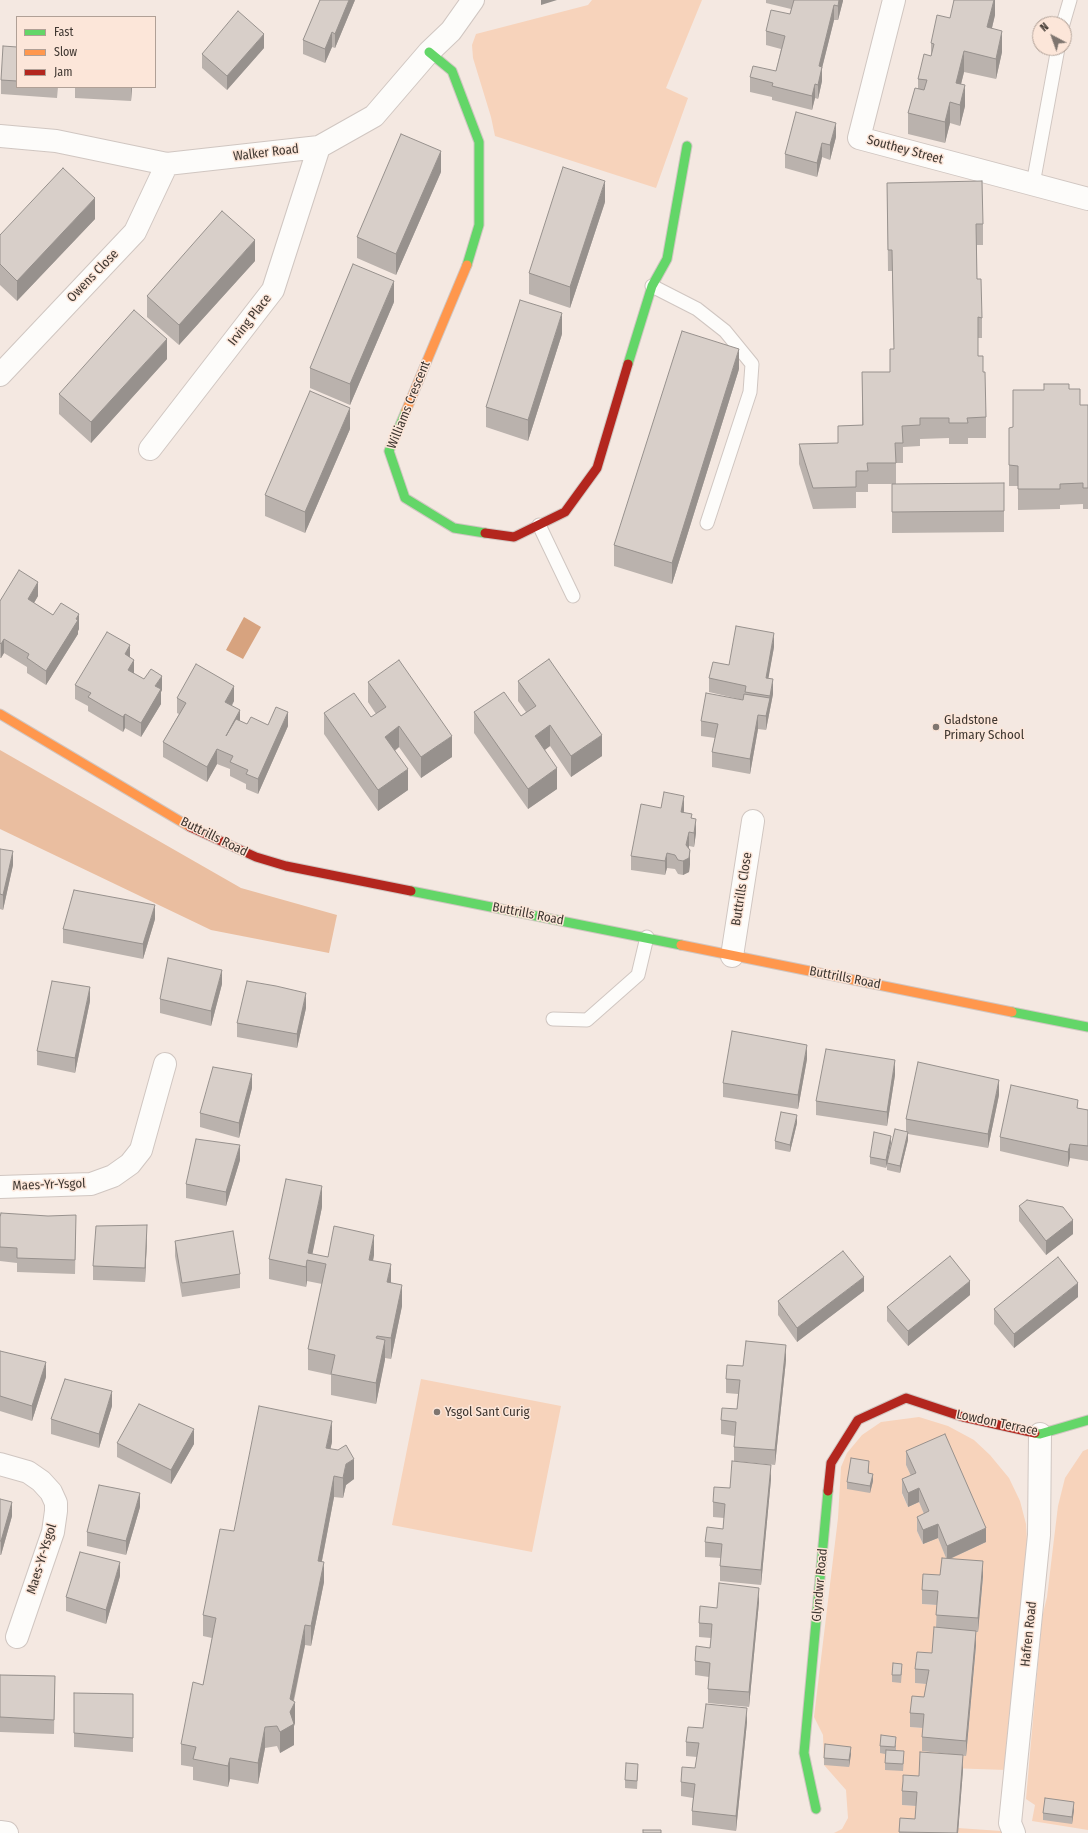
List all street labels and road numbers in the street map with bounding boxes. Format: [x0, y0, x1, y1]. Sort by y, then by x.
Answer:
street label: Southey Street [865, 132, 945, 168]
street label: Walker Road [232, 141, 300, 165]
street label: Owens Close [64, 246, 122, 306]
street label: Irving Place [225, 291, 275, 349]
street label: Williams Crescent [384, 359, 434, 451]
street label: Buttrills Road [178, 814, 250, 860]
street label: Buttrills Close [728, 851, 756, 927]
street label: Buttrills Road [491, 899, 565, 929]
street label: Buttrills Road [808, 963, 882, 993]
street label: Maes-Yr-Ysgol [12, 1176, 86, 1194]
street label: Lowdon Terrace [955, 1407, 1039, 1439]
street label: Maes-Yr-Ysgol [24, 1522, 60, 1596]
street label: Glyndwr Road [809, 1548, 831, 1622]
street label: Hafren Road [1018, 1601, 1040, 1667]

